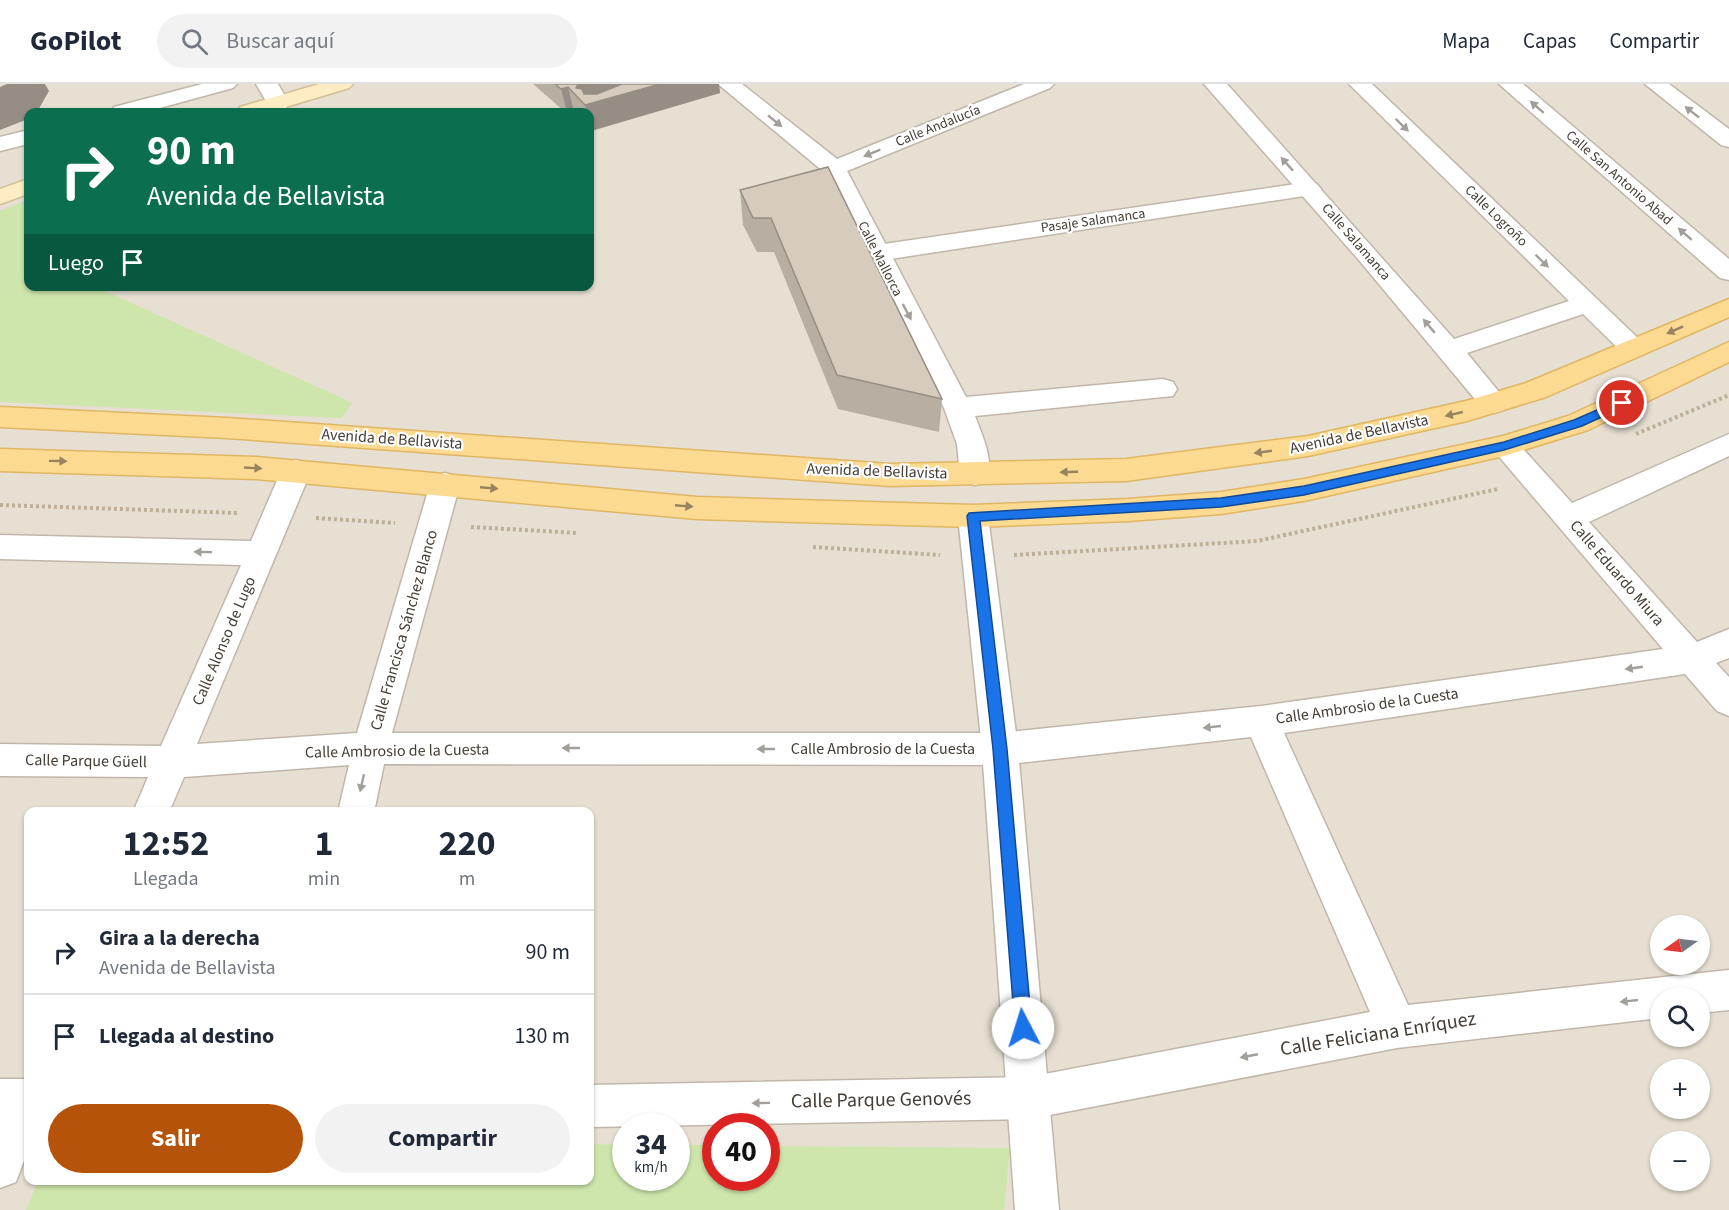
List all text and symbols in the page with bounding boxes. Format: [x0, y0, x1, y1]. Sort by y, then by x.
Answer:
search box [157, 14, 577, 68]
text: GoPilot [30, 21, 121, 61]
icon: search [178, 25, 211, 58]
text: Buscar aquí [226, 25, 334, 57]
text: Mapa [1442, 26, 1490, 56]
text: Capas [1523, 26, 1576, 56]
text: Compartir [1609, 26, 1699, 56]
street label: Calle Andalucía [892, 100, 984, 152]
one-way arrow [1530, 101, 1545, 114]
one-way arrow [1685, 106, 1701, 118]
one-way arrow [767, 114, 782, 126]
one-way arrow [1394, 117, 1408, 131]
text: 90 m [147, 121, 236, 181]
street label: Calle San Antonio Abad [1561, 126, 1677, 230]
icon: right [48, 132, 126, 210]
one-way arrow [862, 148, 880, 158]
one-way arrow [1281, 157, 1294, 172]
text: Avenida de Bellavista [147, 177, 385, 216]
street label: Calle Logroño [1460, 181, 1532, 251]
street label: Calle Salamanca [1317, 199, 1395, 285]
street label: Pasaje Salamanca [1039, 204, 1147, 238]
street label: Calle Mallorca [852, 218, 908, 300]
one-way arrow [1677, 228, 1693, 241]
icon: arrive [116, 246, 149, 279]
text: Luego [48, 247, 104, 279]
one-way arrow [1534, 253, 1548, 267]
one-way arrow [902, 303, 912, 320]
one-way arrow [1422, 319, 1436, 334]
one-way arrow [1666, 325, 1684, 335]
pin [1596, 377, 1647, 428]
icon: arrive [1605, 386, 1638, 419]
street label: Avenida de Bellavista [1288, 409, 1430, 459]
one-way arrow [1445, 410, 1464, 419]
street label: Avenida de Bellavista [321, 423, 463, 455]
one-way arrow [1254, 448, 1273, 457]
one-way arrow [49, 456, 68, 466]
street label: Avenida de Bellavista [806, 458, 948, 484]
one-way arrow [244, 463, 263, 473]
one-way arrow [1060, 467, 1079, 477]
one-way arrow [480, 483, 499, 493]
one-way arrow [674, 501, 693, 511]
street label: Calle Eduardo Miura [1565, 515, 1669, 631]
street label: Calle Francisca Sánchez Blanco [365, 527, 443, 733]
one-way arrow [193, 547, 212, 557]
street label: Calle Alonso de Lugo [187, 573, 261, 709]
one-way arrow [1624, 663, 1643, 672]
street label: Calle Ambrosio de la Cuesta [1274, 682, 1460, 730]
one-way arrow [1203, 722, 1222, 732]
street label: Calle Ambrosio de la Cuesta [305, 738, 489, 764]
street label: Calle Ambrosio de la Cuesta [791, 738, 975, 760]
one-way arrow [562, 743, 581, 753]
one-way arrow [757, 744, 776, 754]
street label: Calle Parque Güell [25, 749, 147, 773]
one-way arrow [357, 774, 366, 793]
text: 12:52 [122, 818, 209, 869]
text: 1 [314, 818, 333, 869]
text: 220 [439, 818, 496, 869]
text: Llegada [133, 865, 199, 893]
text: min [308, 865, 340, 893]
text: m [459, 865, 475, 893]
north arrow [1650, 915, 1710, 975]
map controls [1650, 915, 1710, 1191]
text: Gira a la derecha [99, 922, 260, 954]
icon: right [48, 936, 81, 969]
text: 90 m [525, 936, 570, 968]
text: Avenida de Bellavista [99, 954, 276, 982]
button: search [1650, 987, 1710, 1047]
position arrow [991, 996, 1055, 1060]
one-way arrow [1620, 996, 1639, 1006]
street label: Calle Feliciana Enríquez [1278, 1005, 1478, 1063]
icon: arrive [48, 1020, 81, 1053]
text: Llegada al destino [99, 1020, 274, 1052]
text: 130 m [515, 1020, 570, 1052]
one-way arrow [1240, 1052, 1259, 1061]
button: + [1650, 1059, 1710, 1119]
street label: Calle Parque Genovés [791, 1084, 971, 1116]
one-way arrow [751, 1098, 770, 1107]
button: Salir [48, 1104, 303, 1173]
button: Compartir [315, 1104, 570, 1173]
speed limit sign: 40 [702, 1113, 780, 1191]
text: 34 [635, 1123, 667, 1166]
button: − [1650, 1131, 1710, 1191]
text: km/h [634, 1157, 668, 1178]

